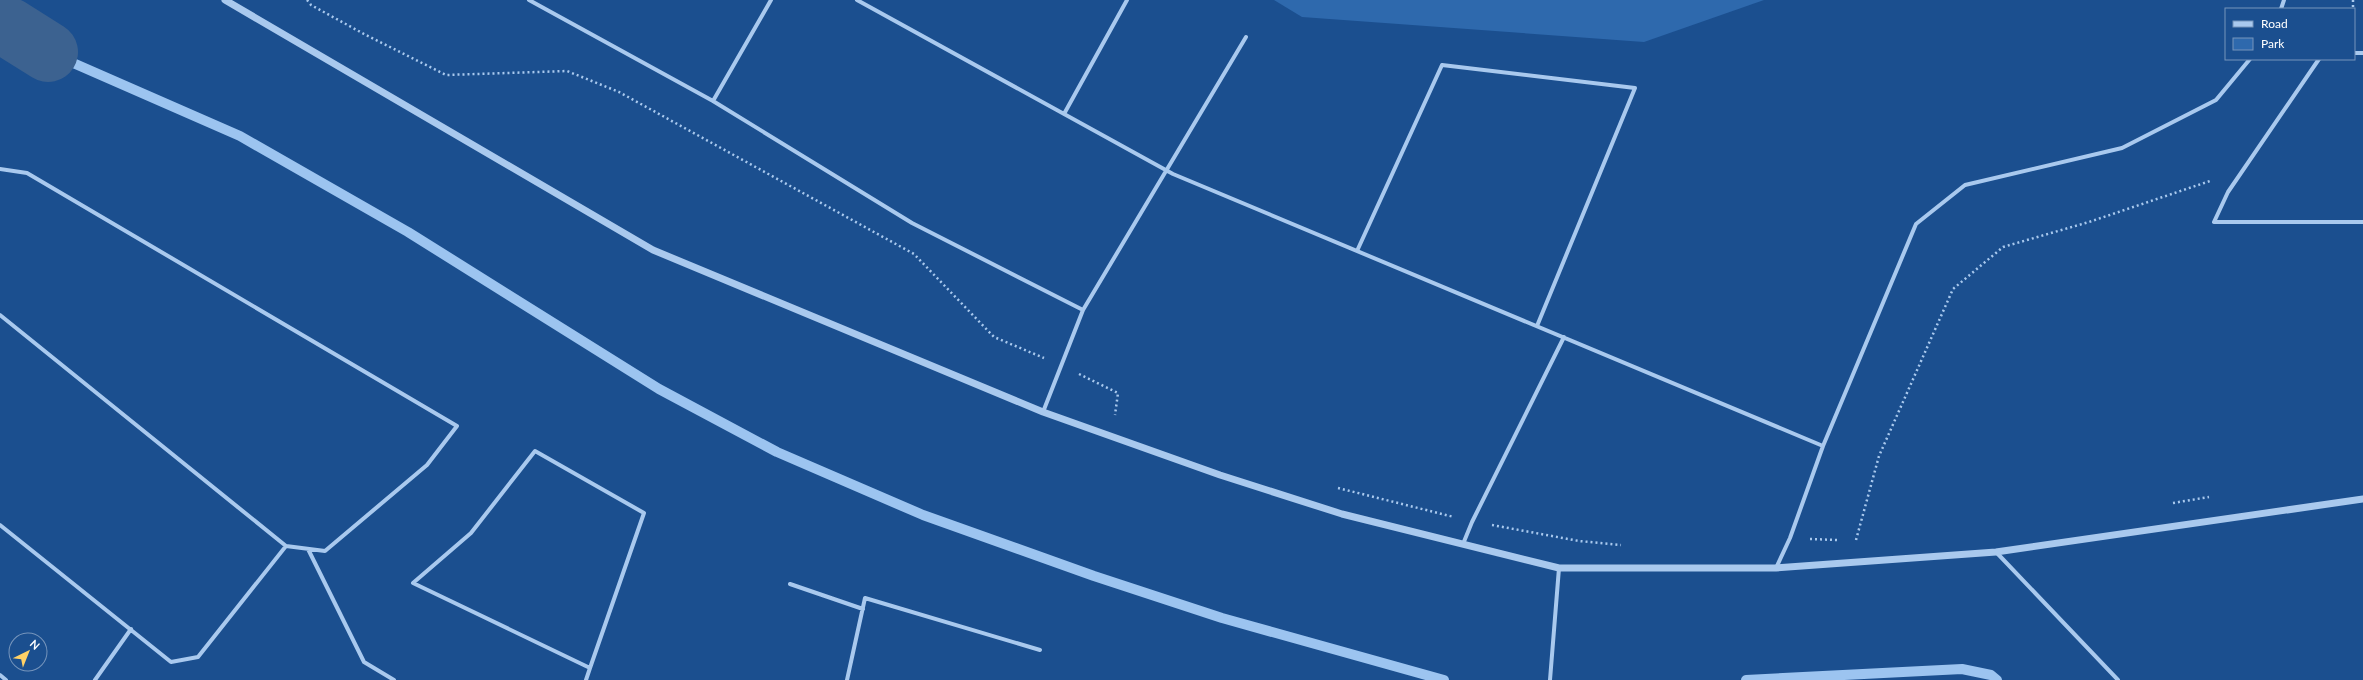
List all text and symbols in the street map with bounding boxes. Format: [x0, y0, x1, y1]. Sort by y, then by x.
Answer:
legend [2225, 8, 2355, 60]
text: Road [2261, 16, 2288, 31]
text: Park [2261, 36, 2285, 51]
north arrow [8, 632, 48, 672]
text: N [28, 637, 43, 652]

